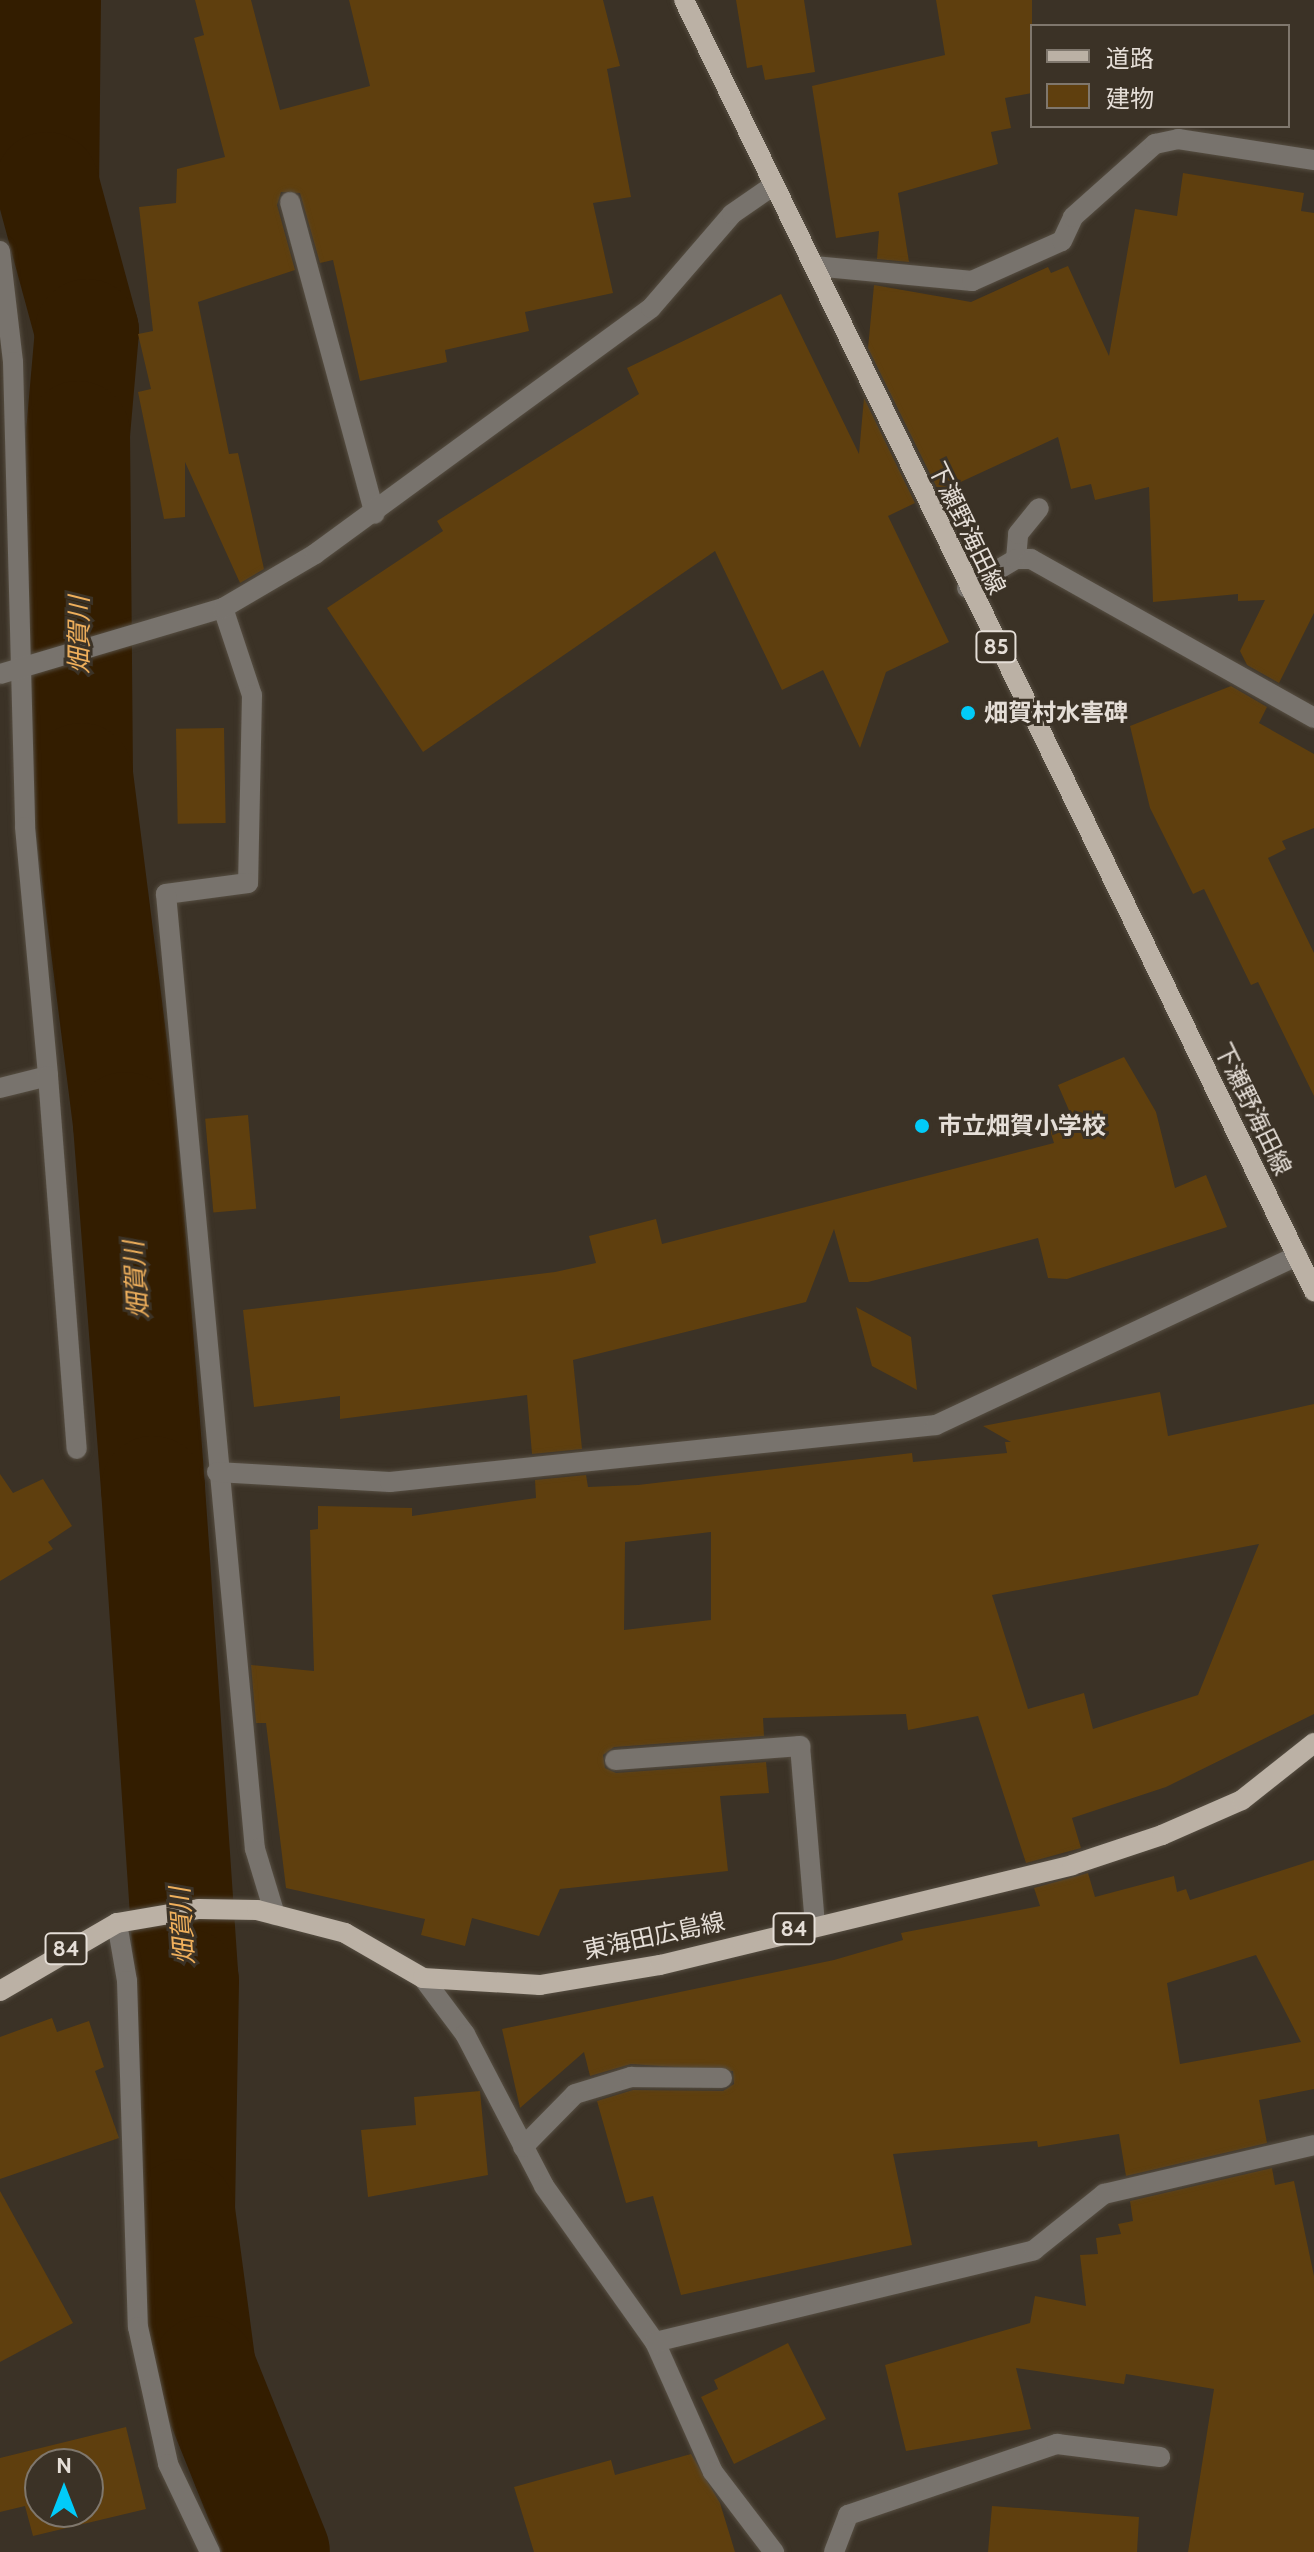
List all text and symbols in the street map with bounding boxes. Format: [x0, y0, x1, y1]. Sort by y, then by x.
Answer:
legend [1030, 24, 1290, 128]
text: 道路 [1106, 44, 1154, 73]
text: 建物 [1106, 84, 1154, 113]
street label: 下瀬野海田線 [922, 457, 1012, 599]
water label: 畑賀川 [64, 596, 96, 674]
road number: 85 [974, 629, 1018, 665]
place label: 畑賀村水害碑 [984, 699, 1128, 727]
marker: 畑賀村水害碑 [959, 704, 977, 722]
street label: 下瀬野海田線 [1208, 1038, 1298, 1180]
place label: 市立畑賀小学校 [938, 1112, 1106, 1140]
marker: 市立畑賀小学校 [913, 1117, 931, 1135]
water label: 畑賀川 [119, 1240, 155, 1320]
water label: 畑賀川 [165, 1886, 201, 1966]
street label: 東海田広島線 [581, 1907, 727, 1965]
road number: 84 [772, 1911, 816, 1947]
road number: 84 [44, 1931, 88, 1967]
north arrow [24, 2448, 104, 2528]
text: N [56, 2452, 72, 2479]

